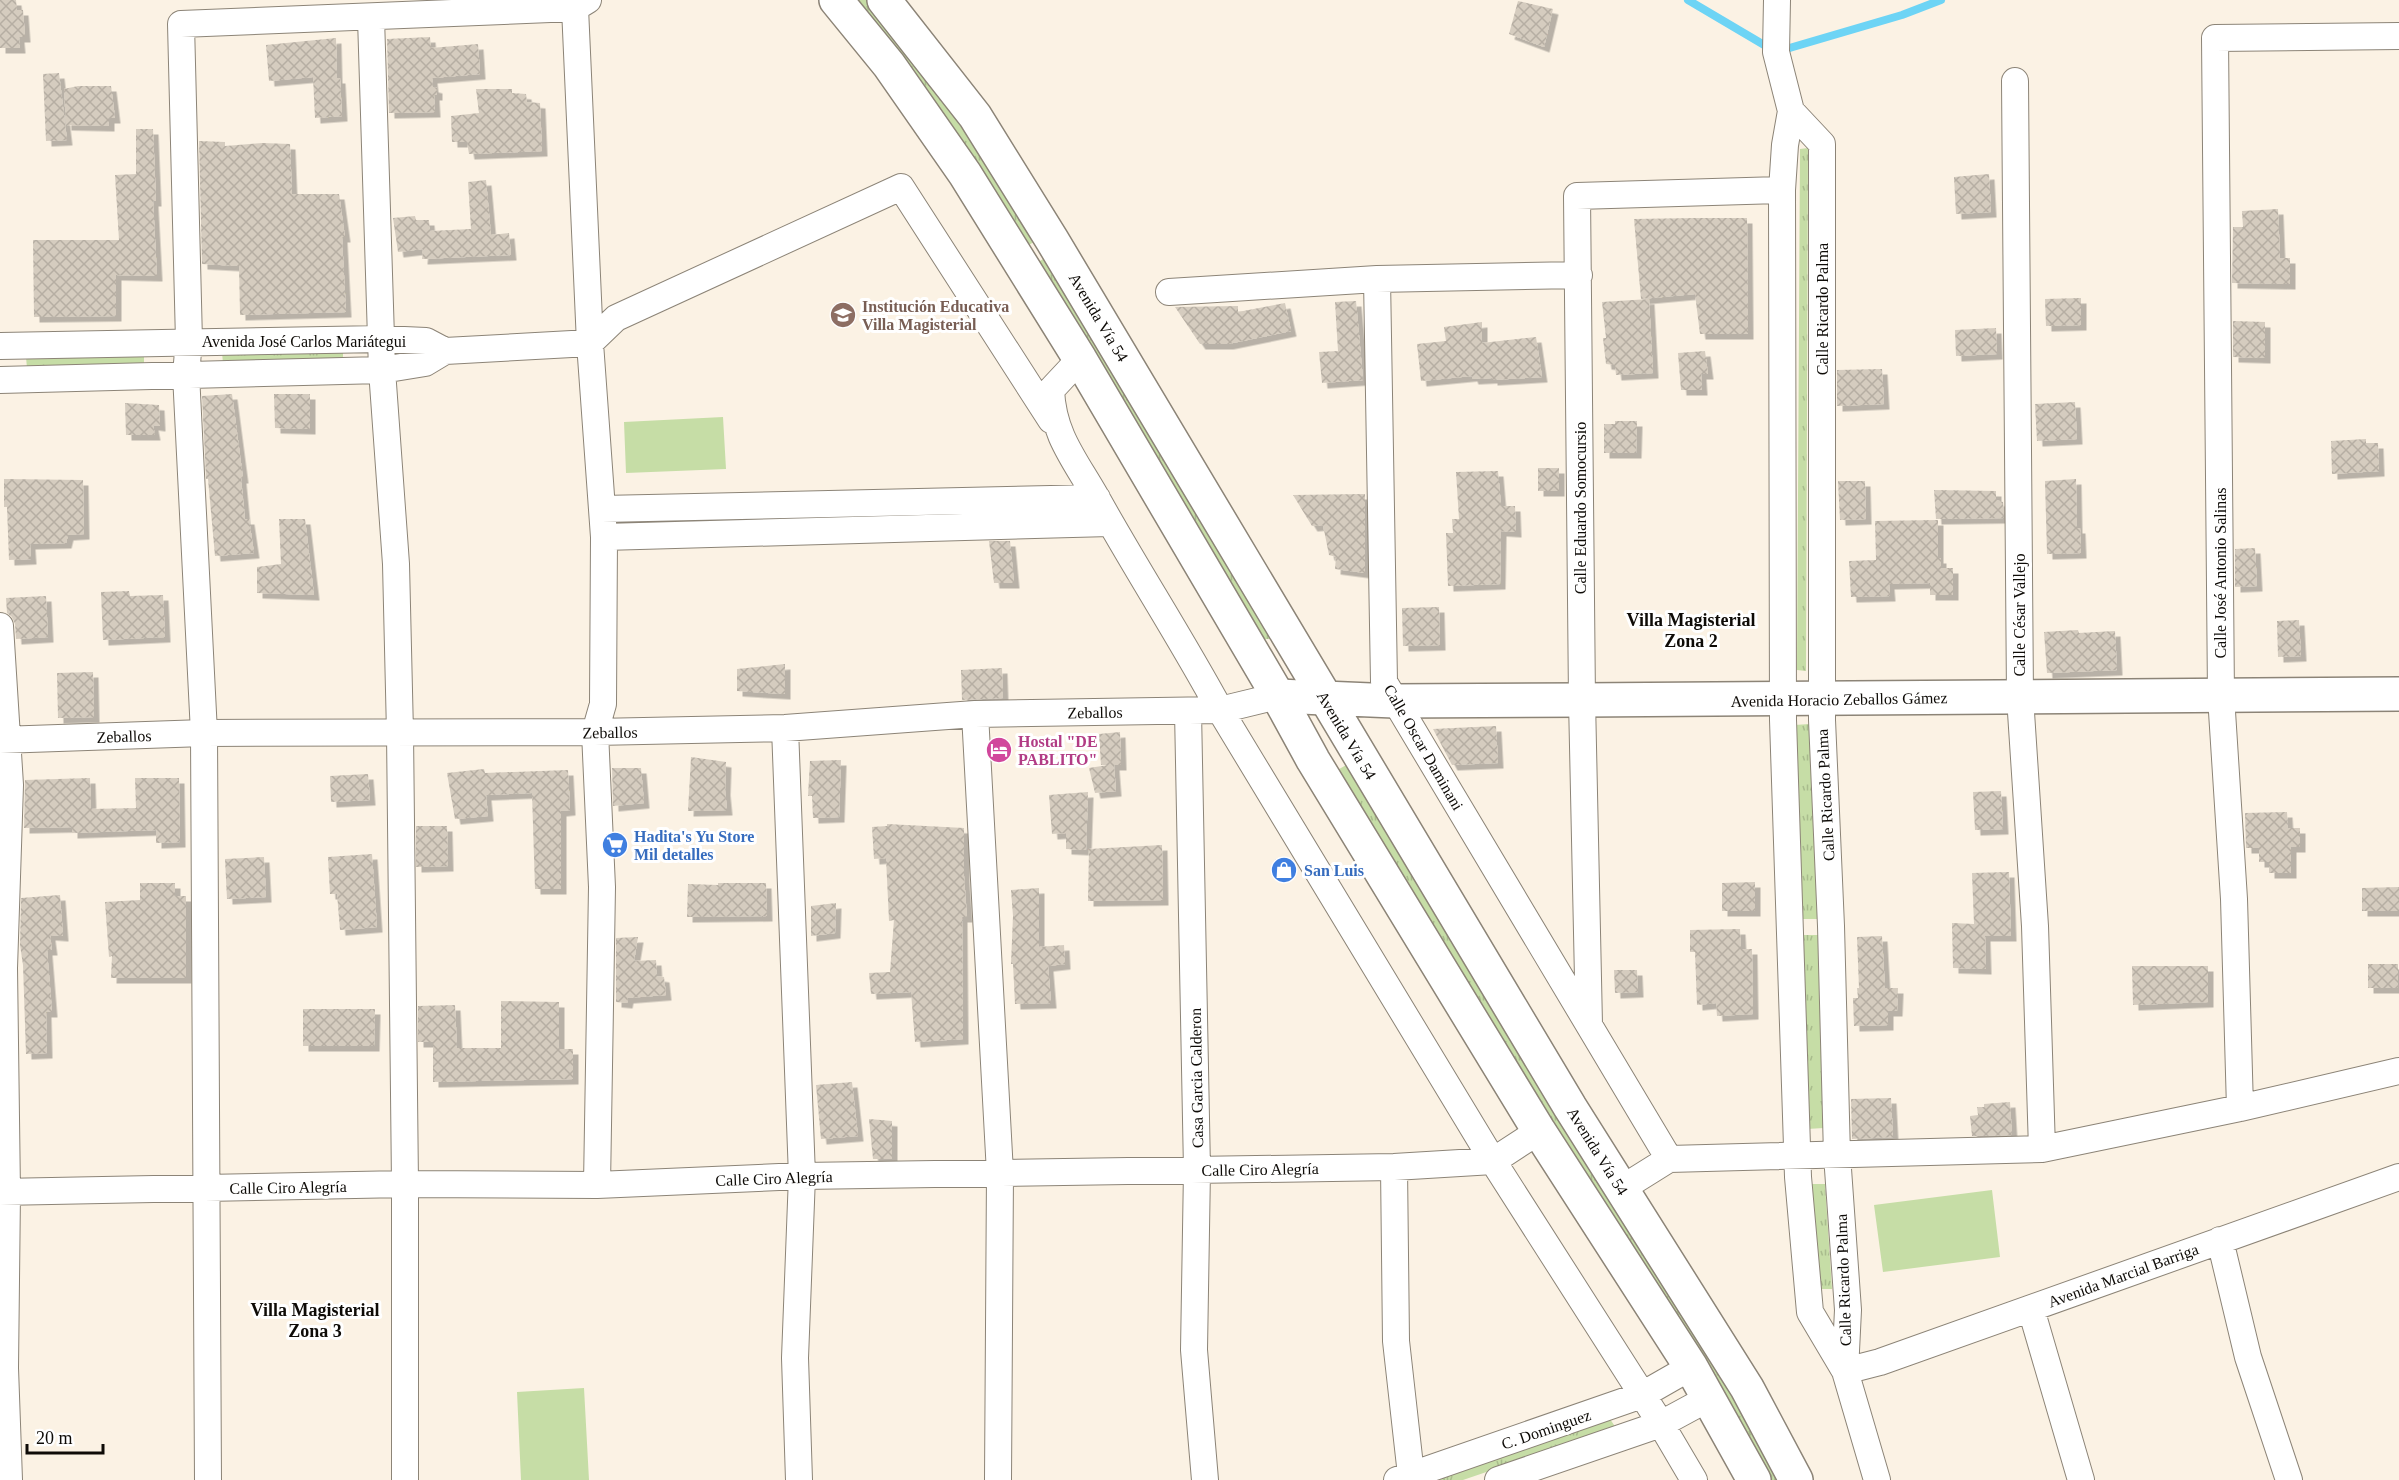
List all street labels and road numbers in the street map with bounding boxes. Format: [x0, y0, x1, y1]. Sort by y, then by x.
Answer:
street label: Calle Ricardo Palma [1814, 243, 1831, 375]
street label: Avenida Vía 54 [1066, 270, 1132, 364]
street label: Avenida José Carlos Mariátegui [202, 333, 407, 351]
street label: Calle Eduardo Somocursio [1572, 422, 1589, 594]
street label: Calle José Antonio Salinas [2212, 487, 2229, 659]
street label: Calle César Vallejo [2011, 553, 2029, 677]
street label: Calle Oscar Daminani [1381, 681, 1467, 814]
street label: Avenida Vía 54 [1314, 688, 1380, 782]
street label: Avenida Horacio Zeballos Gámez [1730, 689, 1948, 710]
street label: Zeballos [1067, 704, 1123, 721]
street label: Zeballos [582, 724, 638, 741]
street label: Zeballos [96, 727, 152, 746]
street label: Calle Ricardo Palma [1814, 728, 1837, 862]
street label: Casa Garcia Calderon [1187, 1008, 1206, 1148]
street label: Avenida Vía 54 [1564, 1104, 1631, 1198]
street label: Calle Ciro Alegría [1201, 1160, 1319, 1180]
street label: Calle Ciro Alegría [715, 1168, 833, 1190]
street label: Calle Ciro Alegría [229, 1178, 347, 1198]
street label: Calle Ricardo Palma [1833, 1214, 1854, 1346]
street label: Avenida Marcial Barriga [2046, 1240, 2201, 1312]
street label: C. Dominguez [1499, 1406, 1593, 1454]

